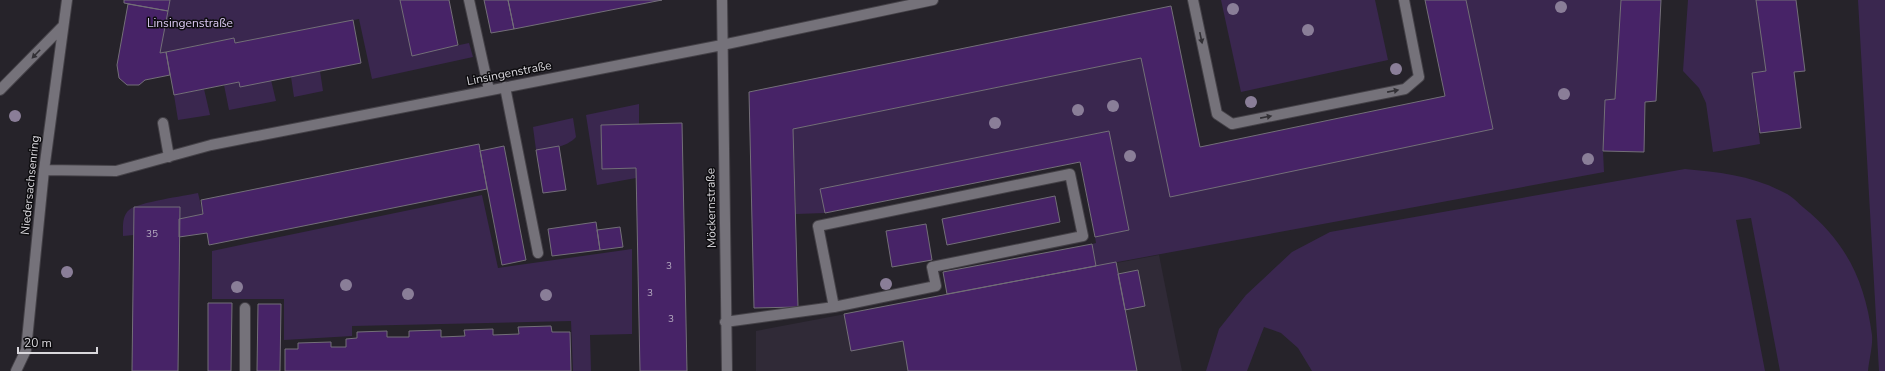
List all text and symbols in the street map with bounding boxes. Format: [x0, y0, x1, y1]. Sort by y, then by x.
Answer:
park label: Linsingenstraße [147, 15, 233, 31]
one-way arrow [1199, 32, 1205, 44]
one-way arrow [31, 49, 41, 59]
street label: Linsingenstraße [465, 57, 553, 89]
one-way arrow [1387, 88, 1400, 94]
one-way arrow [1260, 114, 1272, 120]
street label: Niedersachsenring [17, 134, 43, 236]
street label: Möckernstraße [702, 168, 720, 248]
house number: 35 [146, 227, 158, 241]
house number: 3 [666, 259, 672, 273]
house number: 3 [647, 286, 653, 300]
house number: 3 [668, 312, 674, 326]
scale bar [18, 329, 97, 355]
text: 20 m [24, 335, 52, 351]

